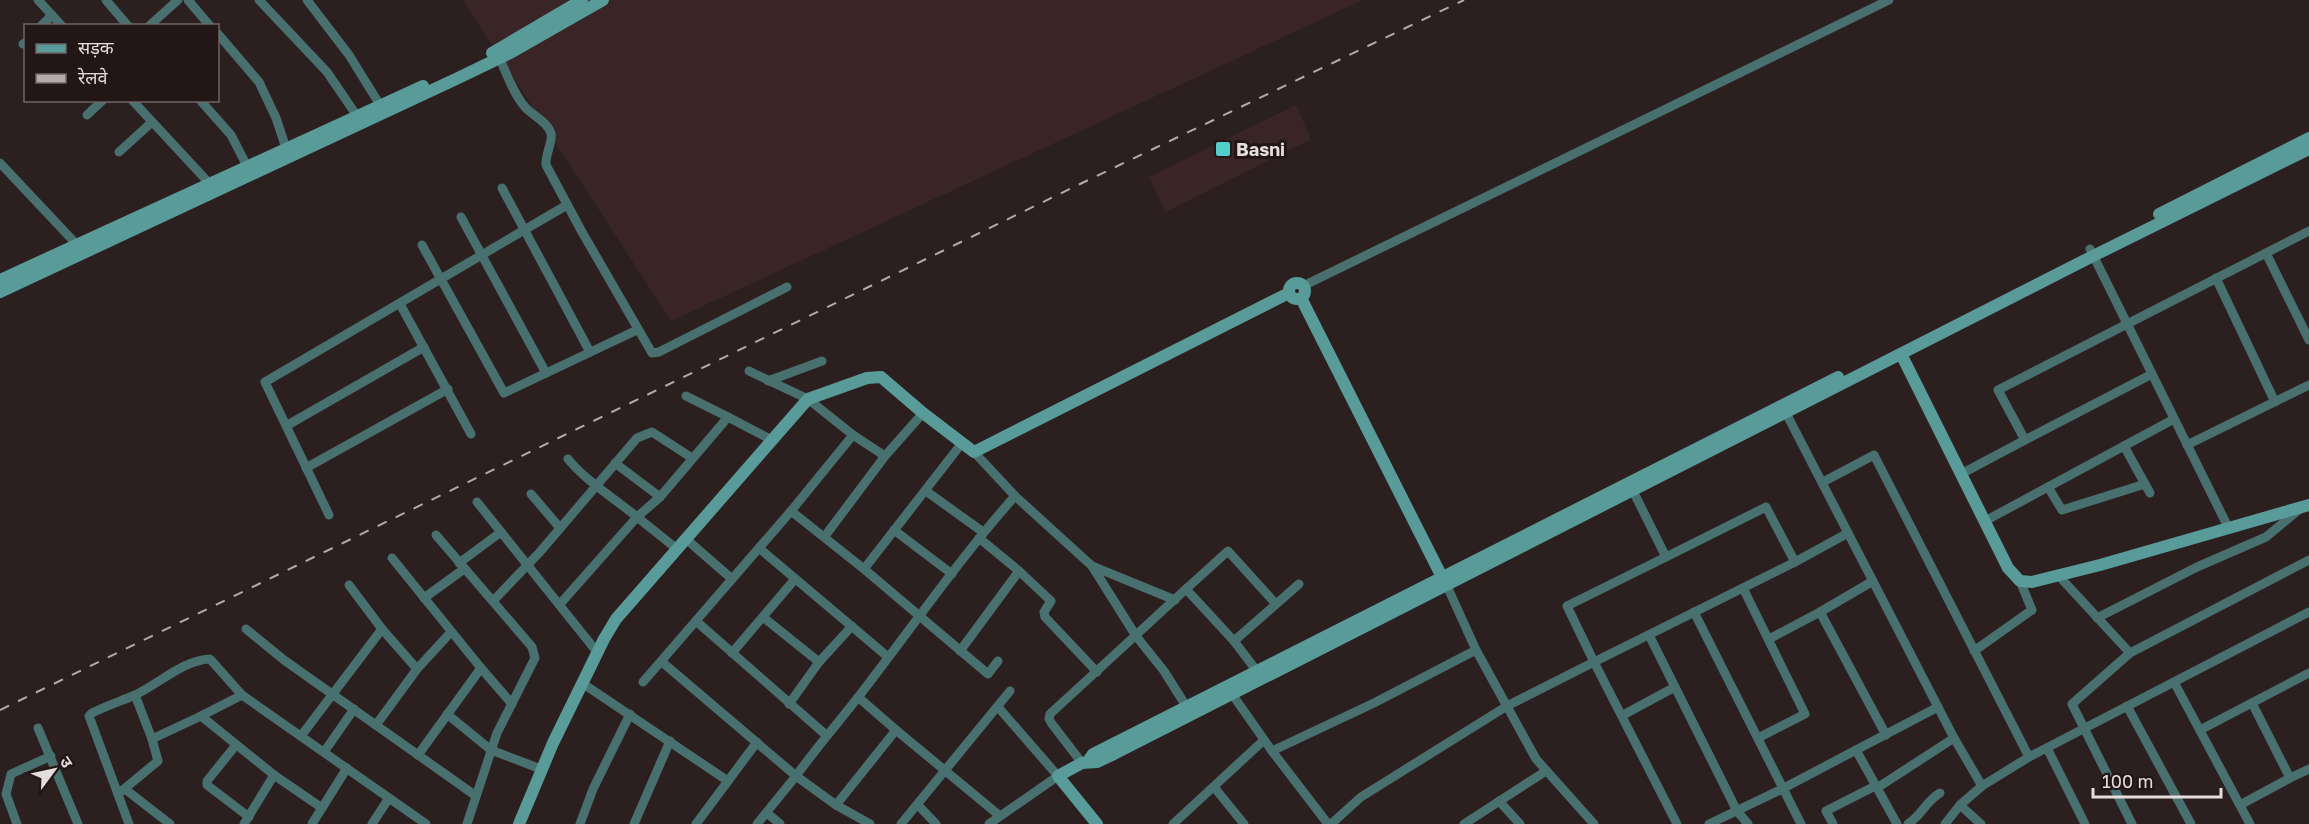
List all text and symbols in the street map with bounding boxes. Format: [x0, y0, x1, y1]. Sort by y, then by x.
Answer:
legend [24, 24, 219, 102]
text: सड़क [78, 36, 115, 58]
text: रेलवे [77, 66, 109, 88]
place label: Basni [1236, 138, 1285, 160]
marker: Basni [1214, 140, 1232, 158]
north arrow [24, 740, 84, 800]
text: उ [56, 752, 78, 772]
scale bar [2093, 761, 2220, 799]
text: 100 m [2102, 770, 2153, 792]

